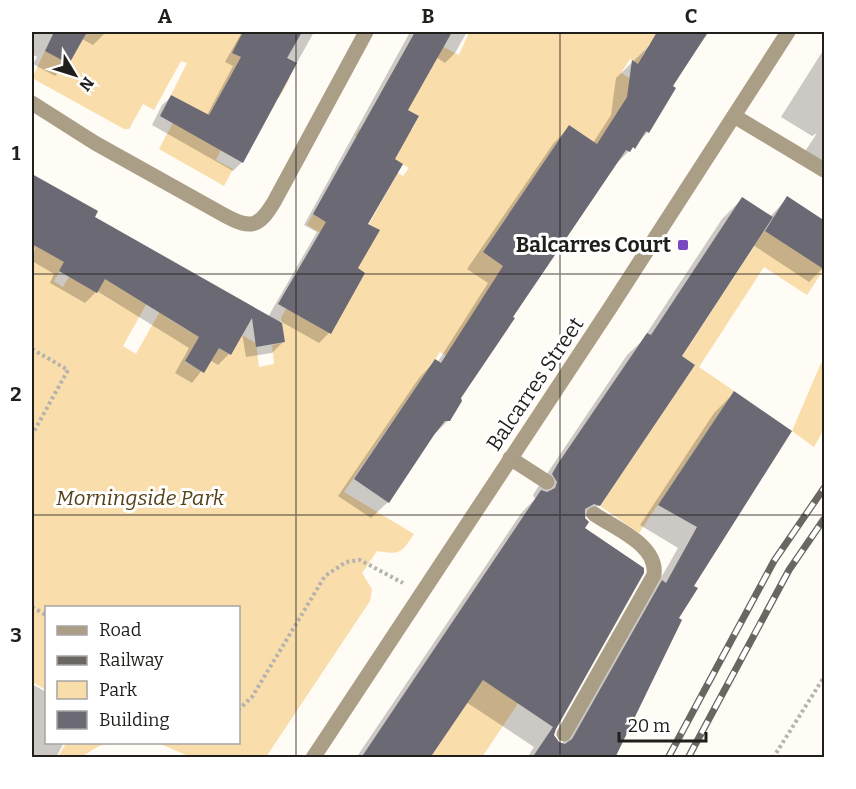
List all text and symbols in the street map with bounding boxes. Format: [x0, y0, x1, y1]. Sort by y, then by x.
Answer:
text: A [158, 4, 173, 28]
text: B [422, 4, 435, 28]
text: C [685, 4, 697, 28]
north arrow [45, 45, 105, 105]
text: N [75, 73, 98, 95]
text: 1 [12, 141, 21, 165]
place label: Balcarres Court [516, 232, 672, 258]
marker: Balcarres Court [676, 238, 690, 252]
street label: Balcarres Street [481, 312, 589, 456]
text: 2 [10, 382, 22, 406]
park label: Morningside Park [56, 485, 225, 511]
legend [45, 606, 240, 744]
text: Road [99, 619, 142, 641]
text: 3 [10, 623, 22, 647]
text: Railway [99, 649, 164, 671]
text: Park [99, 679, 138, 701]
scale bar [619, 705, 706, 743]
text: Building [99, 709, 170, 731]
text: 20 m [628, 715, 670, 737]

